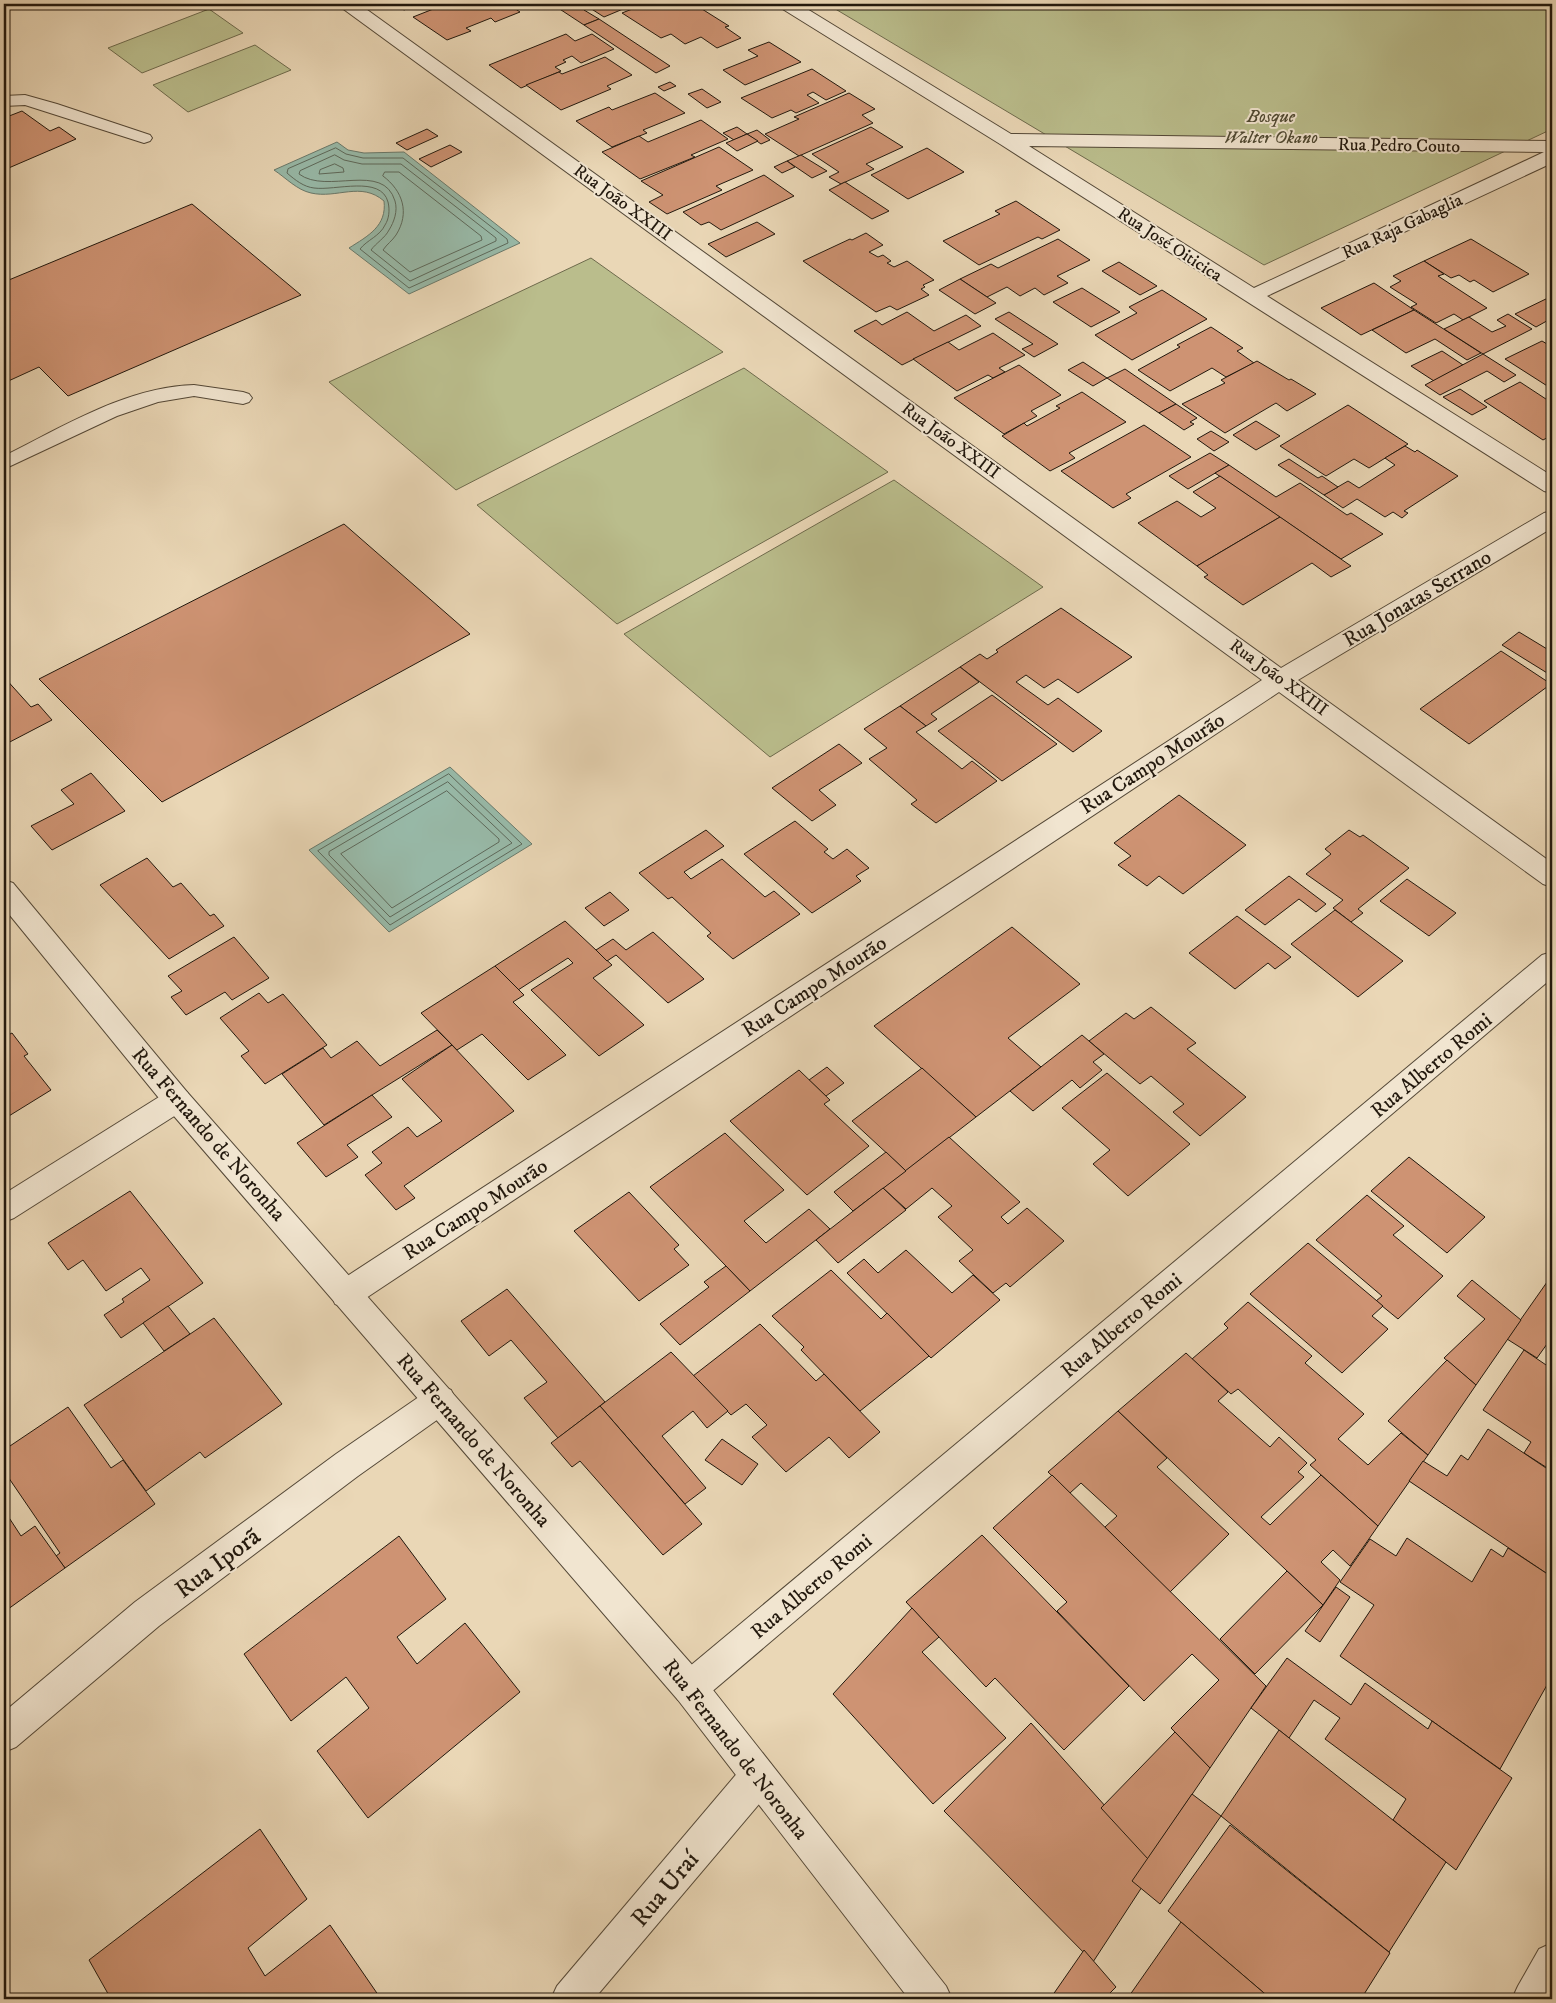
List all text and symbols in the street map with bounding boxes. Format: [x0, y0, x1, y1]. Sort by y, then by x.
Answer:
park label: Bosque Walter Okano [1224, 106, 1318, 149]
street label: Rua Pedro Couto [1338, 134, 1460, 158]
street label: Rua João XXIII [569, 160, 676, 246]
street label: Rua Raja Gabaglia [1339, 189, 1466, 264]
street label: Rua José Oiticica [1113, 203, 1226, 287]
street label: Rua João XXIII [897, 398, 1004, 484]
street label: Rua Jonatas Serrano [1339, 544, 1496, 653]
street label: Rua João XXIII [1225, 635, 1332, 721]
street label: Rua Campo Mourão [1075, 707, 1230, 820]
street label: Rua Campo Mourão [737, 930, 892, 1043]
street label: Rua Alberto Romi [1366, 1008, 1498, 1124]
street label: Rua Fernando de Noronha [126, 1042, 291, 1227]
street label: Rua Campo Mourão [398, 1153, 553, 1266]
street label: Rua Alberto Romi [1056, 1268, 1188, 1384]
street label: Rua Fernando de Noronha [391, 1348, 556, 1533]
street label: Rua Iporã [169, 1521, 267, 1605]
street label: Rua Alberto Romi [746, 1529, 878, 1645]
street label: Rua Fernando de Noronha [657, 1654, 814, 1845]
street label: Rua Uraí [624, 1843, 707, 1933]

